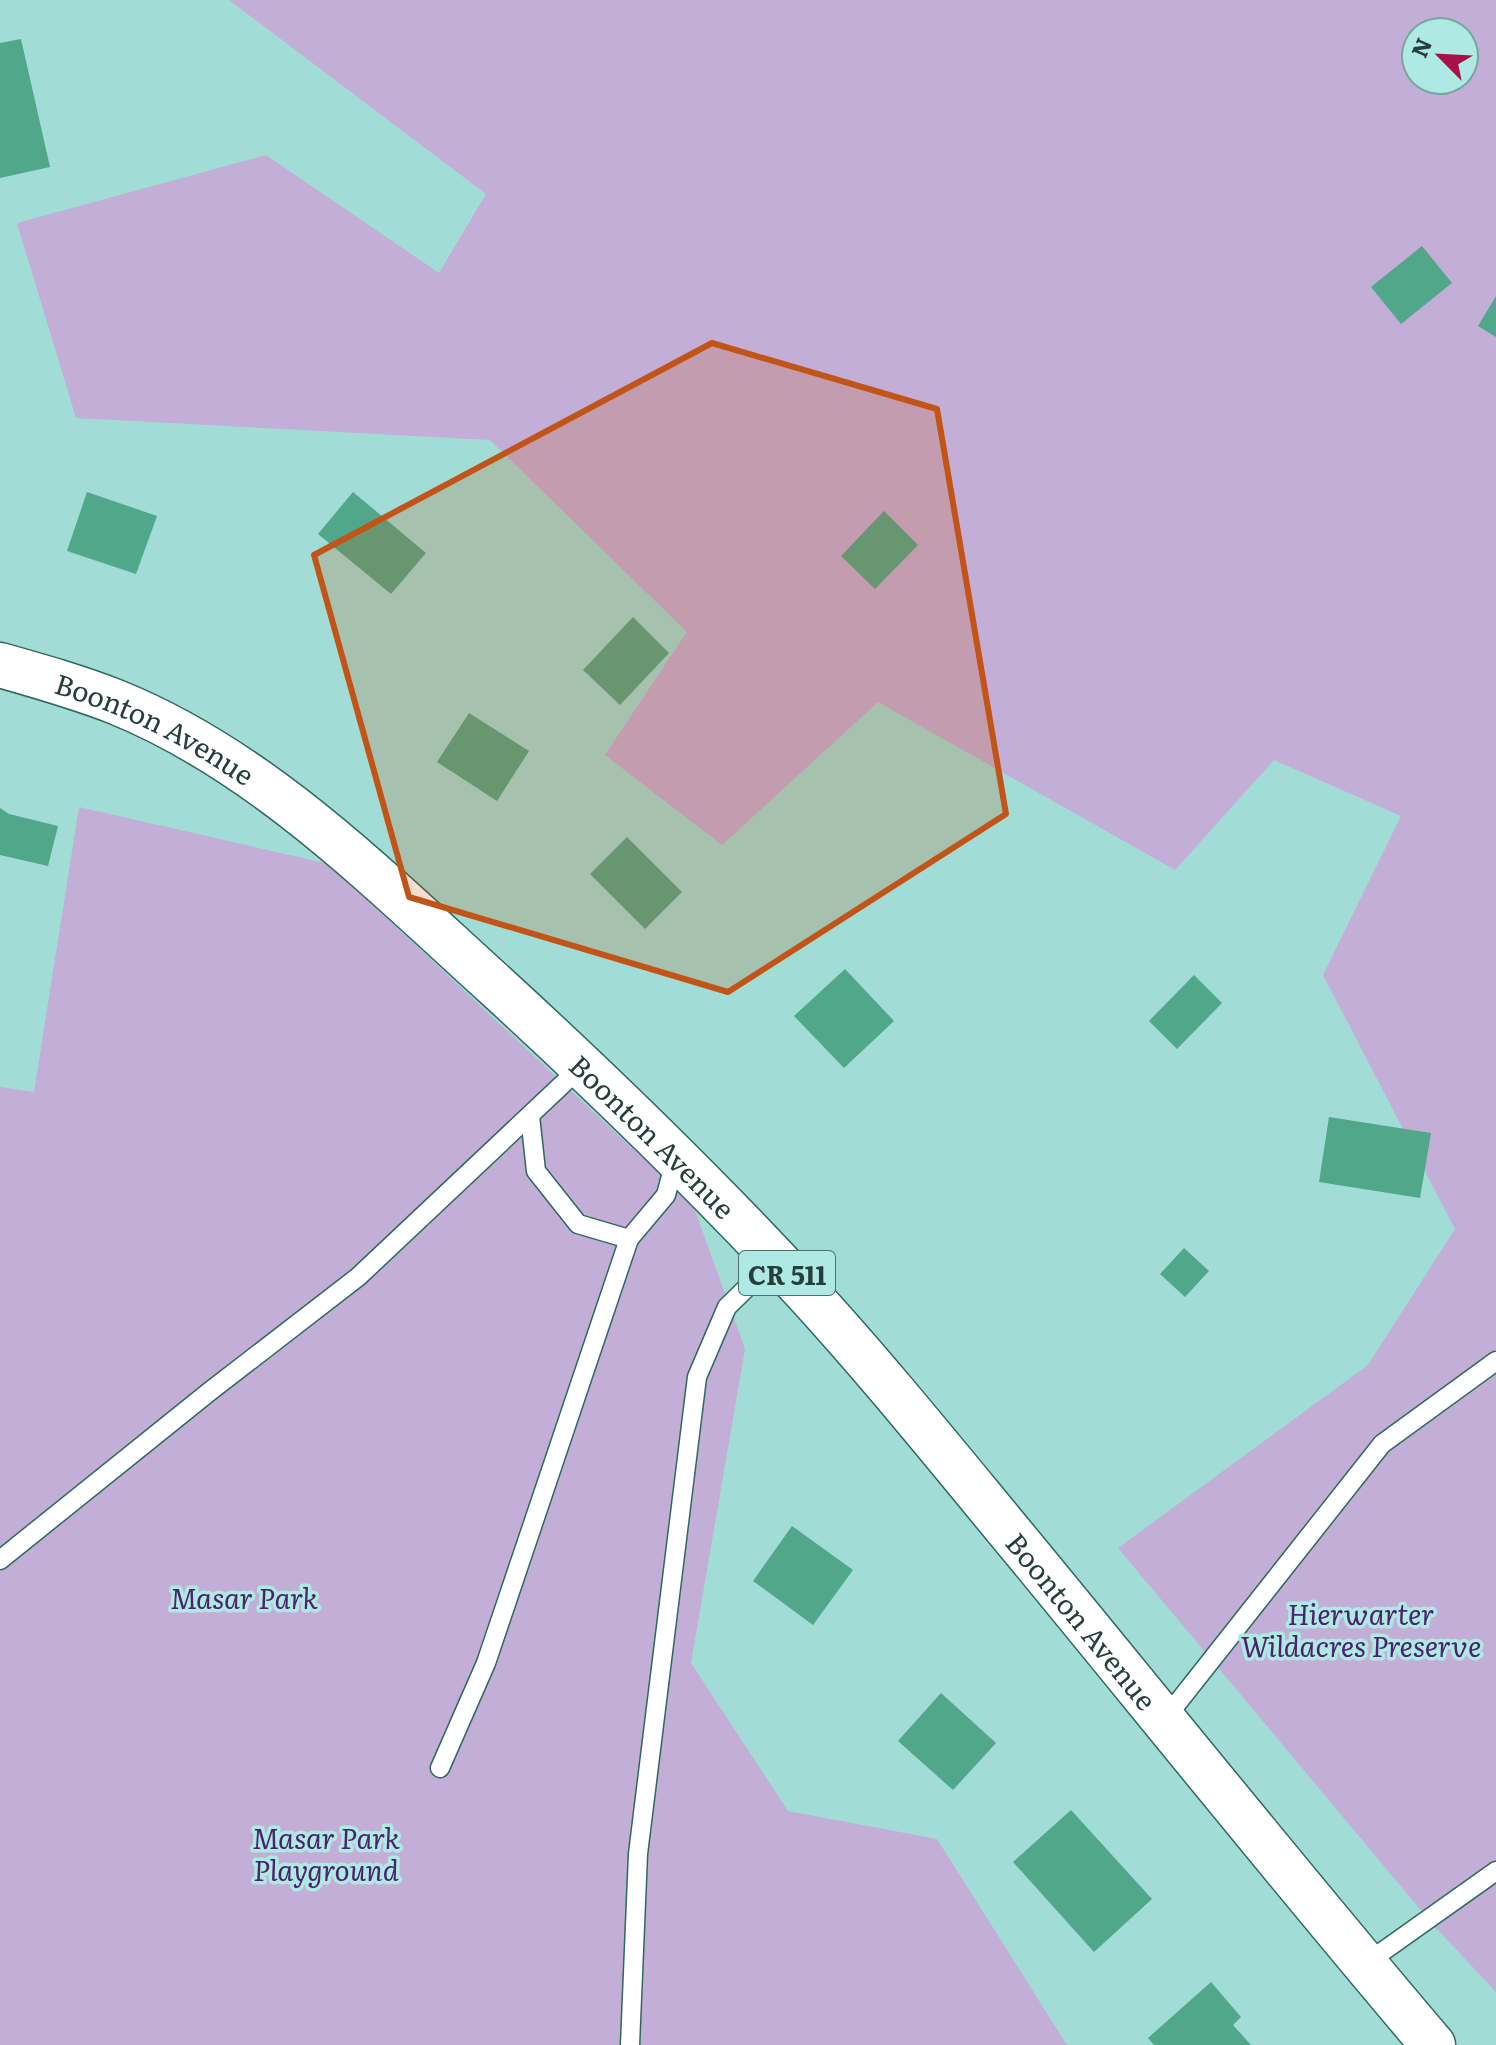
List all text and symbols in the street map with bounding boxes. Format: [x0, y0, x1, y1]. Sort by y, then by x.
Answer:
north arrow [1400, 16, 1480, 96]
text: N [1402, 32, 1439, 62]
street label: Boonton Avenue [50, 661, 264, 794]
street label: Boonton Avenue [561, 1044, 746, 1227]
road number: CR 511 [739, 1251, 835, 1295]
street label: Boonton Avenue [997, 1523, 1168, 1718]
park label: Masar Park [170, 1576, 318, 1618]
park label: Hierwarter Wildacres Preserve [1241, 1592, 1481, 1666]
park label: Masar Park Playground [252, 1816, 400, 1890]

